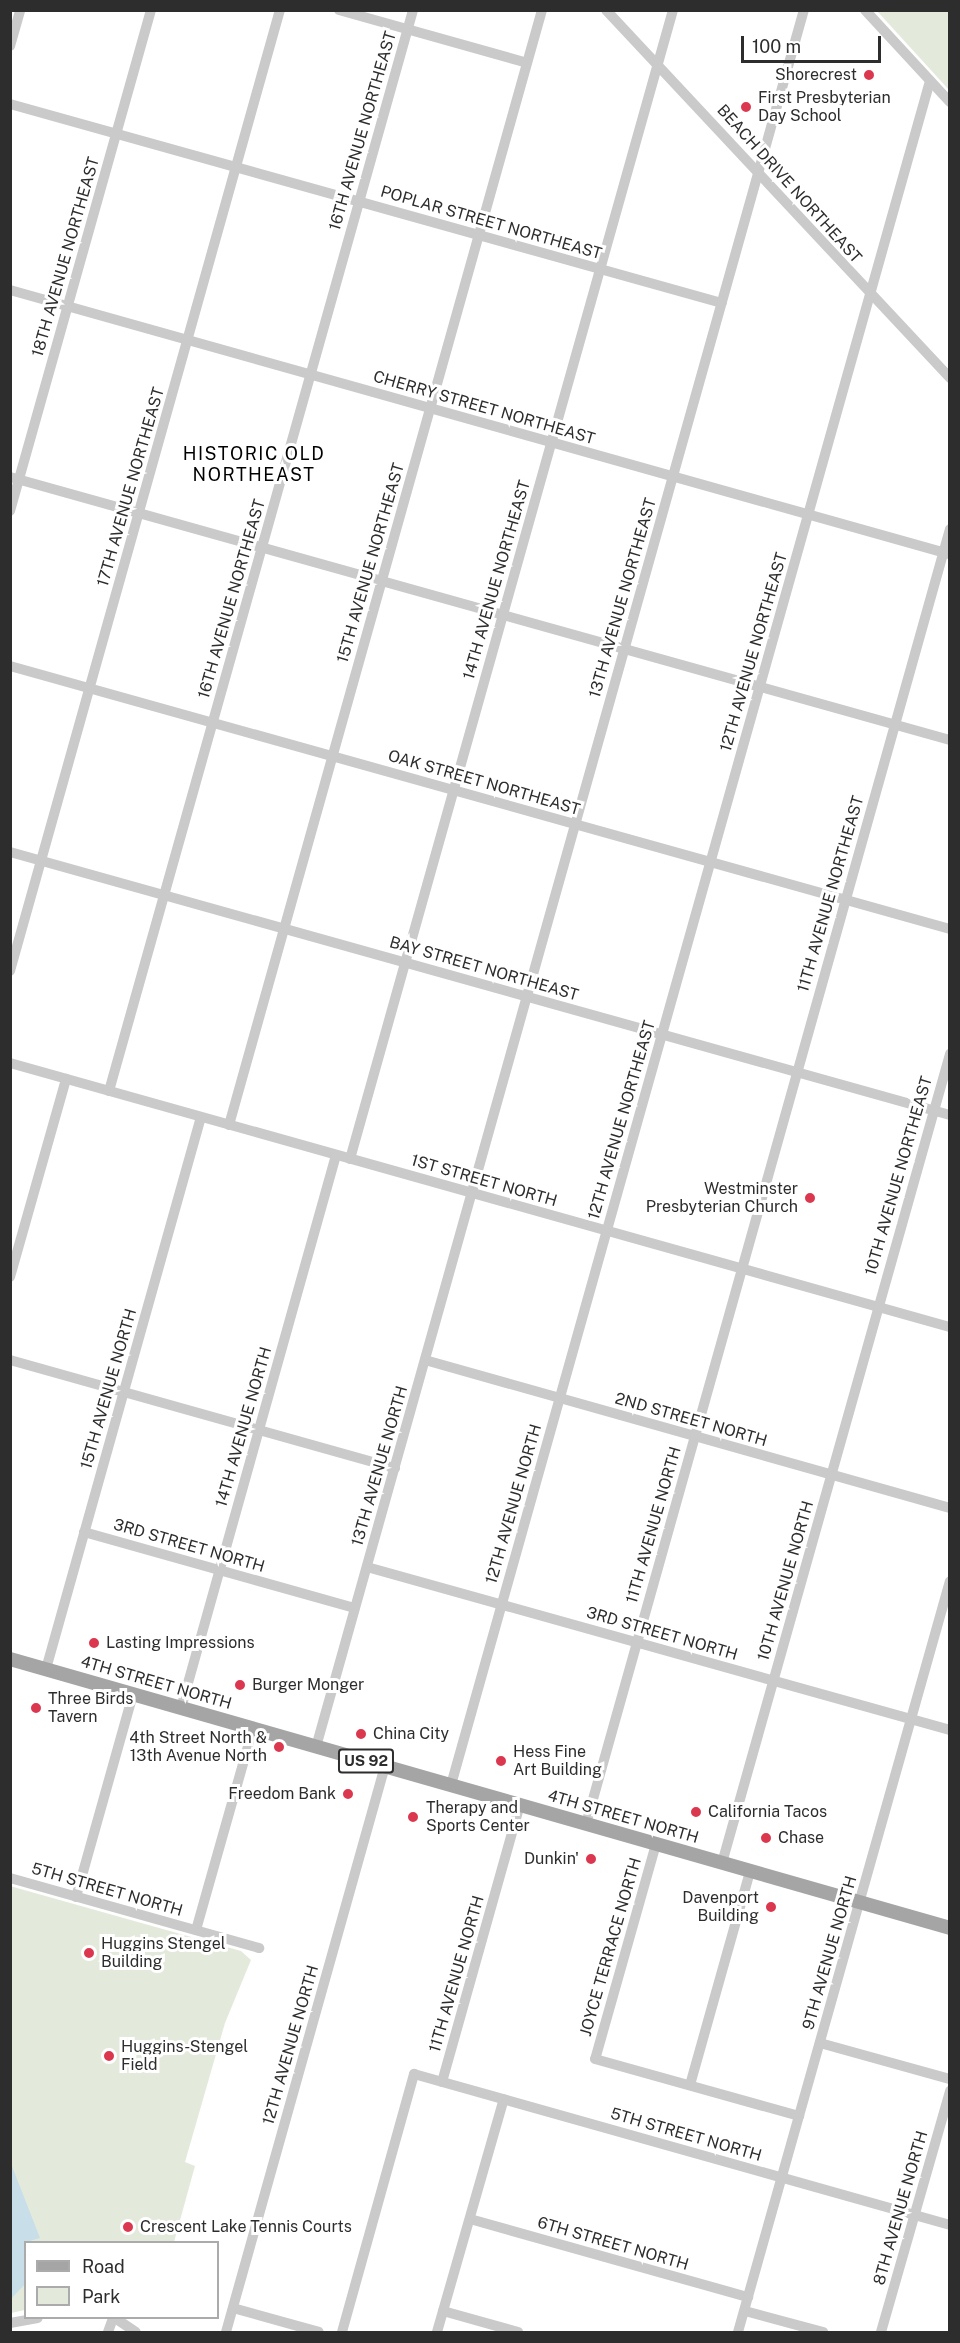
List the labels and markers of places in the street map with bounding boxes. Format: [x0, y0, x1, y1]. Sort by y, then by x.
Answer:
place label: Shorecrest [775, 65, 857, 85]
marker: Shorecrest [862, 68, 876, 82]
place label: First Presbyterian Day School [758, 88, 891, 126]
marker: First Presbyterian Day School [739, 100, 753, 114]
place label: Westminster Presbyterian Church [646, 1179, 798, 1217]
marker: Westminster Presbyterian Church [803, 1191, 817, 1205]
place label: Lasting Impressions [106, 1633, 254, 1653]
marker: Lasting Impressions [87, 1636, 101, 1650]
place label: Burger Monger [252, 1675, 364, 1695]
marker: Burger Monger [233, 1678, 247, 1692]
place label: Three Birds Tavern [48, 1689, 133, 1727]
marker: Three Birds Tavern [29, 1701, 43, 1715]
place label: China City [373, 1724, 449, 1744]
marker: China City [354, 1727, 368, 1741]
place label: 4th Street North & 13th Avenue North [129, 1728, 267, 1766]
marker: 4th Street North & 13th Avenue North [272, 1740, 286, 1754]
place label: Hess Fine Art Building [513, 1742, 602, 1780]
marker: Hess Fine Art Building [494, 1754, 508, 1768]
place label: Freedom Bank [228, 1784, 336, 1804]
marker: Freedom Bank [341, 1787, 355, 1801]
place label: Therapy and Sports Center [426, 1798, 530, 1836]
place label: California Tacos [708, 1802, 827, 1822]
marker: California Tacos [689, 1805, 703, 1819]
marker: Therapy and Sports Center [404, 1808, 422, 1826]
place label: Chase [778, 1828, 824, 1848]
marker: Chase [759, 1831, 773, 1845]
place label: Dunkin' [524, 1849, 579, 1869]
marker: Dunkin' [584, 1852, 598, 1866]
place label: Davenport Building [682, 1888, 759, 1926]
marker: Davenport Building [764, 1900, 778, 1914]
place label: Huggins Stengel Building [101, 1934, 226, 1972]
marker: Huggins Stengel Building [82, 1946, 96, 1960]
place label: Huggins-Stengel Field [121, 2037, 248, 2075]
marker: Huggins-Stengel Field [102, 2049, 116, 2063]
place label: Crescent Lake Tennis Courts [140, 2217, 352, 2237]
marker: Crescent Lake Tennis Courts [121, 2220, 135, 2234]

